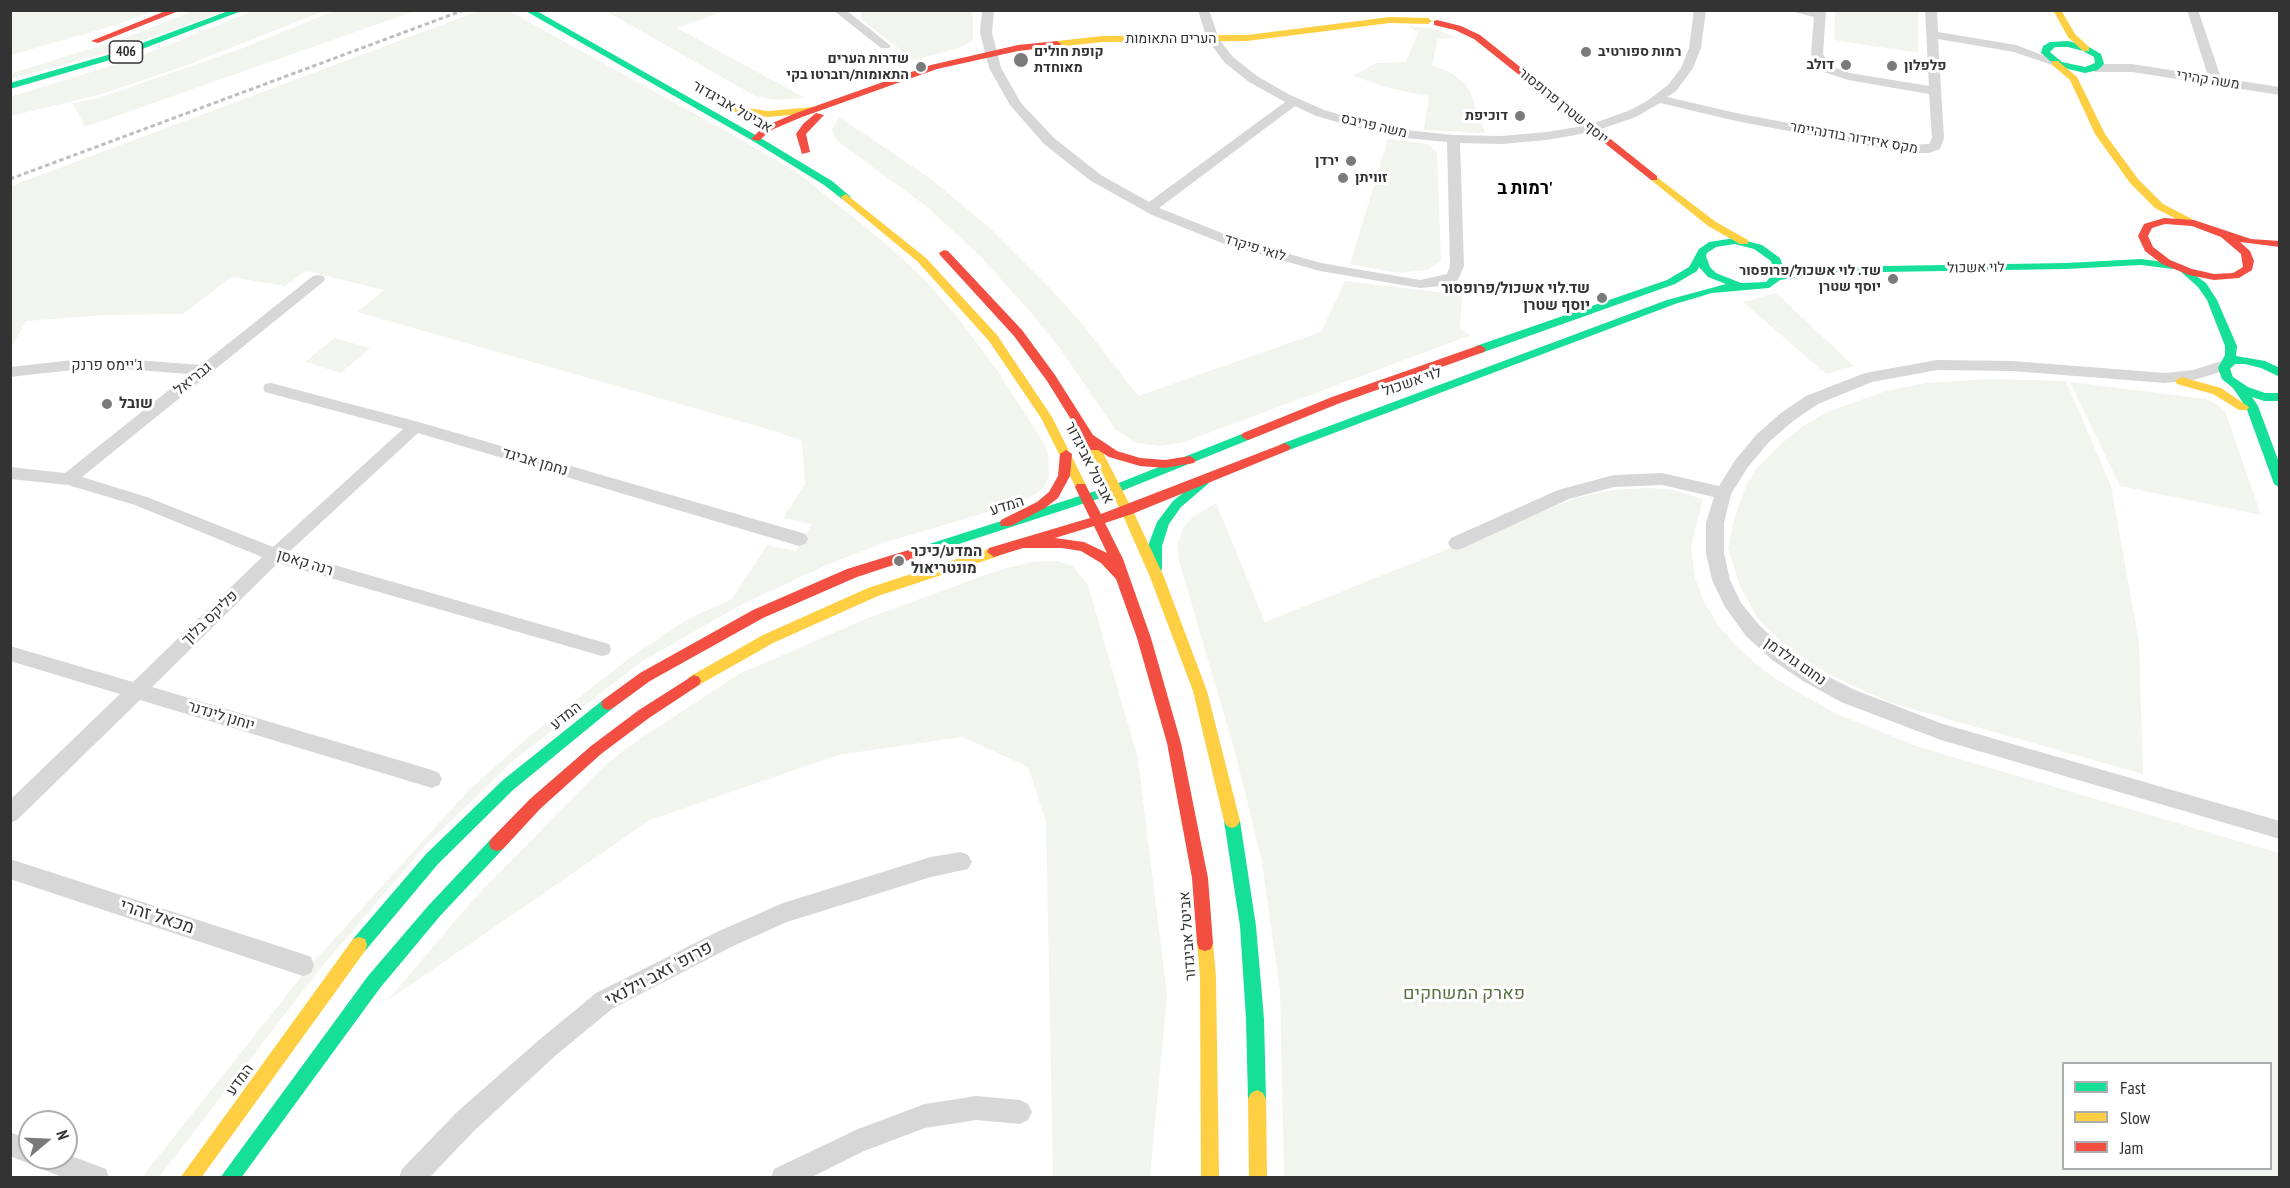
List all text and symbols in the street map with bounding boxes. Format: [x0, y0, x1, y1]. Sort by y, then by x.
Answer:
street label: הערים התאומות [1125, 31, 1217, 47]
road number: 406 [110, 41, 142, 63]
place label: קופת חולים מאוחדת [1034, 44, 1104, 76]
place label: רמות ספורטיב [1598, 44, 1682, 60]
marker: רמות ספורטיב [1579, 45, 1593, 59]
place label: שדרות הערים התאומות/רוברטו בקי [786, 51, 909, 84]
marker: קופת חולים מאוחדת [1012, 51, 1030, 69]
place label: דולב [1806, 57, 1834, 73]
marker: דולב [1839, 58, 1853, 72]
place label: פלפלון [1904, 58, 1947, 74]
marker: פלפלון [1885, 59, 1899, 73]
marker: שדרות הערים התאומות/רוברטו בקי [914, 60, 928, 74]
street label: יוסף שטרן פרופסור [1515, 65, 1611, 147]
street label: משה קהירי [2175, 67, 2241, 93]
street label: אביטל אביגדור [689, 77, 775, 137]
place label: דוכיפת [1465, 108, 1508, 124]
marker: דוכיפת [1513, 109, 1527, 123]
street label: משה פריבס [1339, 110, 1409, 142]
street label: מקס איזידור בודנהיימר [1789, 118, 1919, 158]
place label: ירדן [1315, 153, 1339, 169]
marker: ירדן [1344, 154, 1358, 168]
place label: זוויתן [1355, 170, 1388, 186]
marker: זוויתן [1336, 171, 1350, 185]
district label: רמות ב' [1497, 178, 1553, 200]
street label: לואי פיקרד [1222, 231, 1288, 265]
street label: לוי אשכול [1947, 259, 2005, 277]
place label: שד. לוי אשכול/פרופסור יוסף שטרן [1739, 263, 1881, 296]
marker: שד. לוי אשכול/פרופסור יוסף שטרן [1886, 272, 1900, 286]
place label: שד.לוי אשכול/פרופסור יוסף שטרן [1441, 280, 1590, 315]
marker: שד.לוי אשכול/פרופסור יוסף שטרן [1595, 291, 1609, 305]
street label: ג'יימס פרנק [71, 357, 143, 375]
street label: גבריאל [171, 359, 215, 399]
street label: לוי אשכול [1380, 363, 1444, 401]
place label: שובל [119, 395, 153, 413]
marker: שובל [100, 397, 114, 411]
street label: אביטל אביגדור [1061, 419, 1117, 507]
street label: נחמן אביגד [500, 444, 570, 480]
street label: המדע [988, 492, 1026, 520]
place label: המדע/כיכר מונטריאול [911, 543, 982, 578]
street label: רנה קאסן [275, 546, 335, 580]
marker: המדע/כיכר מונטריאול [892, 554, 906, 568]
street label: פליקס בלוך [178, 587, 242, 649]
street label: נחום גולדמן [1761, 634, 1829, 690]
street label: יוחנן לינדנר [185, 697, 257, 735]
street label: המדע [547, 698, 585, 734]
street label: אביטל אביגדור [1176, 891, 1200, 981]
street label: מכאל זהרי [117, 895, 197, 939]
street label: פרופ' זאב וילנאי [602, 937, 716, 1011]
park label: פארק המשחקים [1403, 983, 1525, 1005]
street label: המדע [222, 1061, 258, 1099]
legend [2062, 1062, 2272, 1170]
text: Fast [2120, 1076, 2146, 1099]
text: Slow [2120, 1106, 2150, 1129]
north arrow [18, 1110, 78, 1170]
text: N [52, 1127, 74, 1142]
text: Jam [2120, 1136, 2143, 1159]

